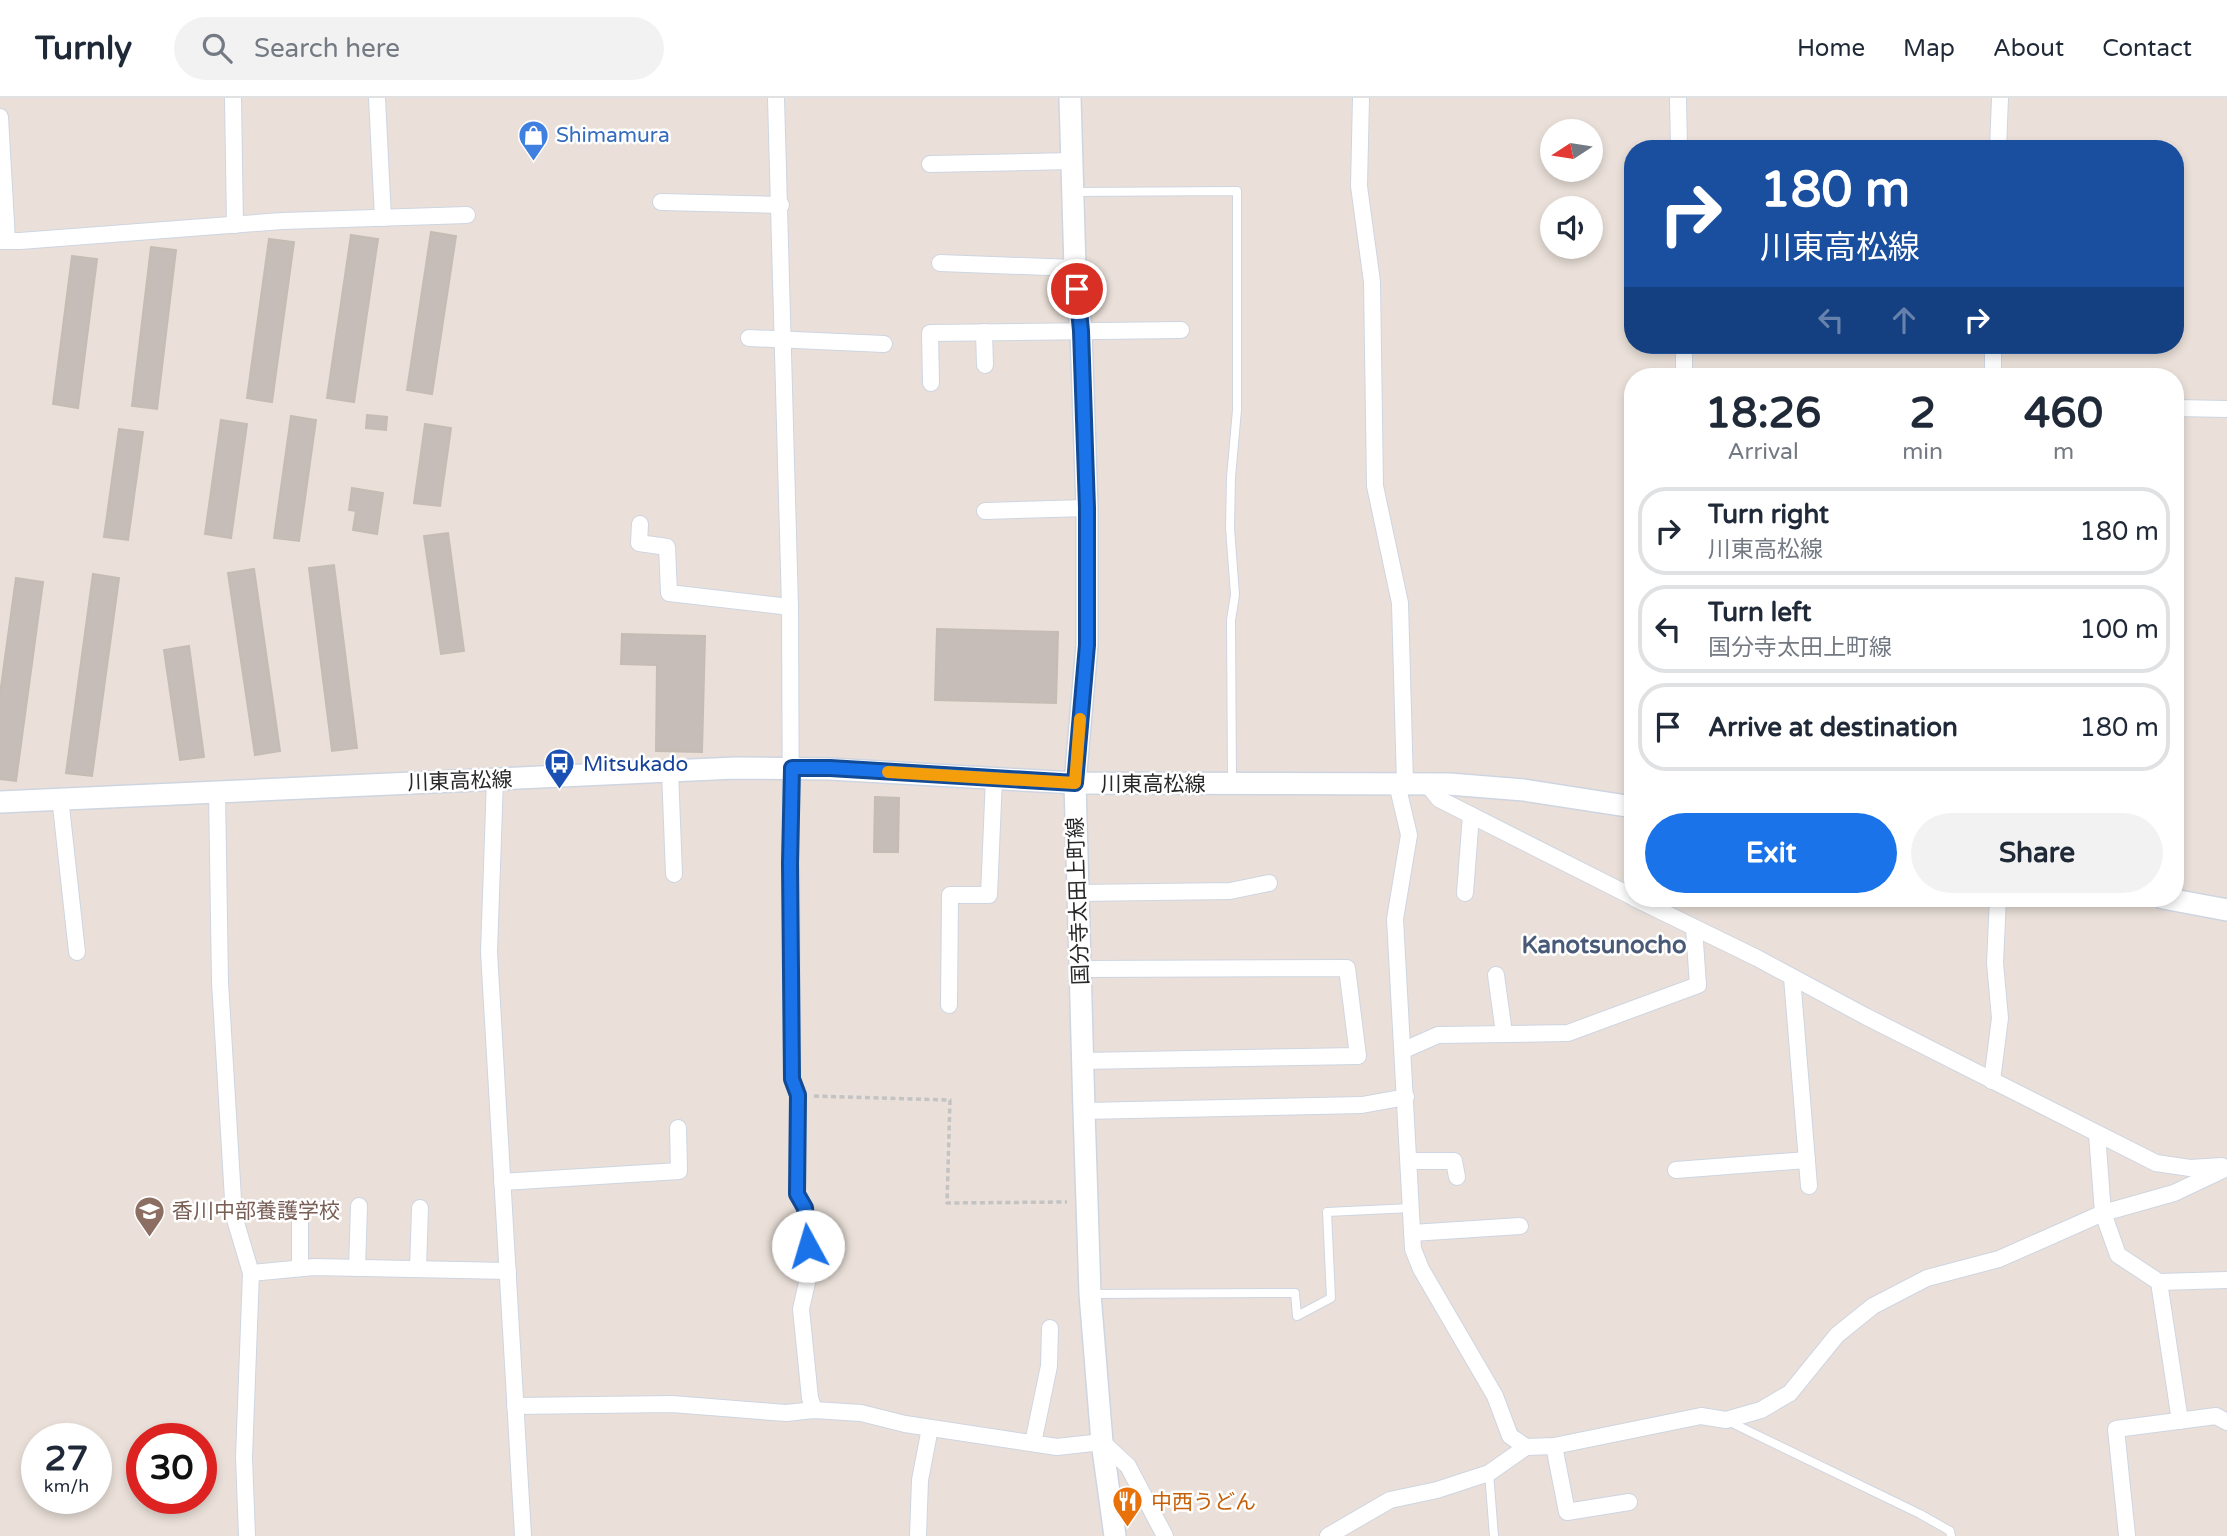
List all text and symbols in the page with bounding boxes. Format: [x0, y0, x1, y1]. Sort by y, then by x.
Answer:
search box [174, 17, 664, 80]
text: Turnly [35, 29, 132, 68]
icon: search [198, 29, 236, 67]
text: Search here [254, 33, 400, 64]
text: Home [1797, 34, 1865, 63]
text: Map [1903, 34, 1955, 63]
text: About [1993, 34, 2064, 63]
text: Contact [2102, 34, 2192, 63]
shop icon: Shimamura [516, 118, 550, 162]
north arrow [1540, 119, 1603, 182]
map controls [1540, 119, 1603, 259]
place label: Shimamura [556, 123, 670, 148]
text: 180 m [1760, 161, 1910, 220]
icon: right [1645, 168, 1736, 259]
button: sound [1540, 196, 1603, 259]
text: 川東高松線 [1760, 229, 1920, 267]
pin [1047, 259, 1107, 319]
icon: arrive [1058, 270, 1096, 308]
icon: left [1812, 301, 1850, 339]
icon: ahead [1885, 301, 1923, 339]
icon: right [1958, 301, 1996, 339]
text: 18:26 [1705, 388, 1821, 439]
text: 2 [1909, 388, 1936, 439]
text: 460 [2024, 388, 2103, 439]
text: Arrival [1728, 438, 1799, 466]
text: min [1902, 438, 1943, 466]
text: m [2053, 438, 2074, 466]
text: Turn right [1708, 499, 1829, 530]
icon: right [1649, 512, 1687, 550]
text: 180 m [2079, 516, 2159, 547]
text: 川東高松線 [1708, 536, 1823, 564]
text: Turn left [1708, 597, 1811, 628]
icon: left [1649, 610, 1687, 648]
text: 100 m [2079, 614, 2159, 645]
text: 国分寺太田上町線 [1708, 634, 1892, 662]
icon: arrive [1649, 708, 1687, 746]
text: Arrive at destination [1708, 712, 1958, 743]
text: 180 m [2079, 712, 2159, 743]
bus stop icon: Mitsukado [543, 747, 577, 791]
place label: Mitsukado [583, 752, 688, 777]
street label: 川東高松線 [407, 767, 513, 796]
street label: 川東高松線 [1101, 772, 1206, 797]
button: Exit [1645, 813, 1897, 893]
button: Share [1911, 813, 2163, 893]
street label: 国分寺太田上町線 [1063, 817, 1094, 985]
district label: Kanotsunocho [1521, 931, 1687, 960]
school or university icon: 香川中部養護学校 [132, 1194, 166, 1238]
place label: 香川中部養護学校 [172, 1199, 340, 1224]
position arrow [771, 1209, 845, 1283]
speed limit sign: 30 [126, 1423, 217, 1514]
text: 27 [45, 1438, 88, 1480]
text: km/h [44, 1475, 89, 1497]
restaurant icon: 中西うどん [1111, 1485, 1145, 1529]
place label: 中西うどん [1151, 1490, 1256, 1515]

